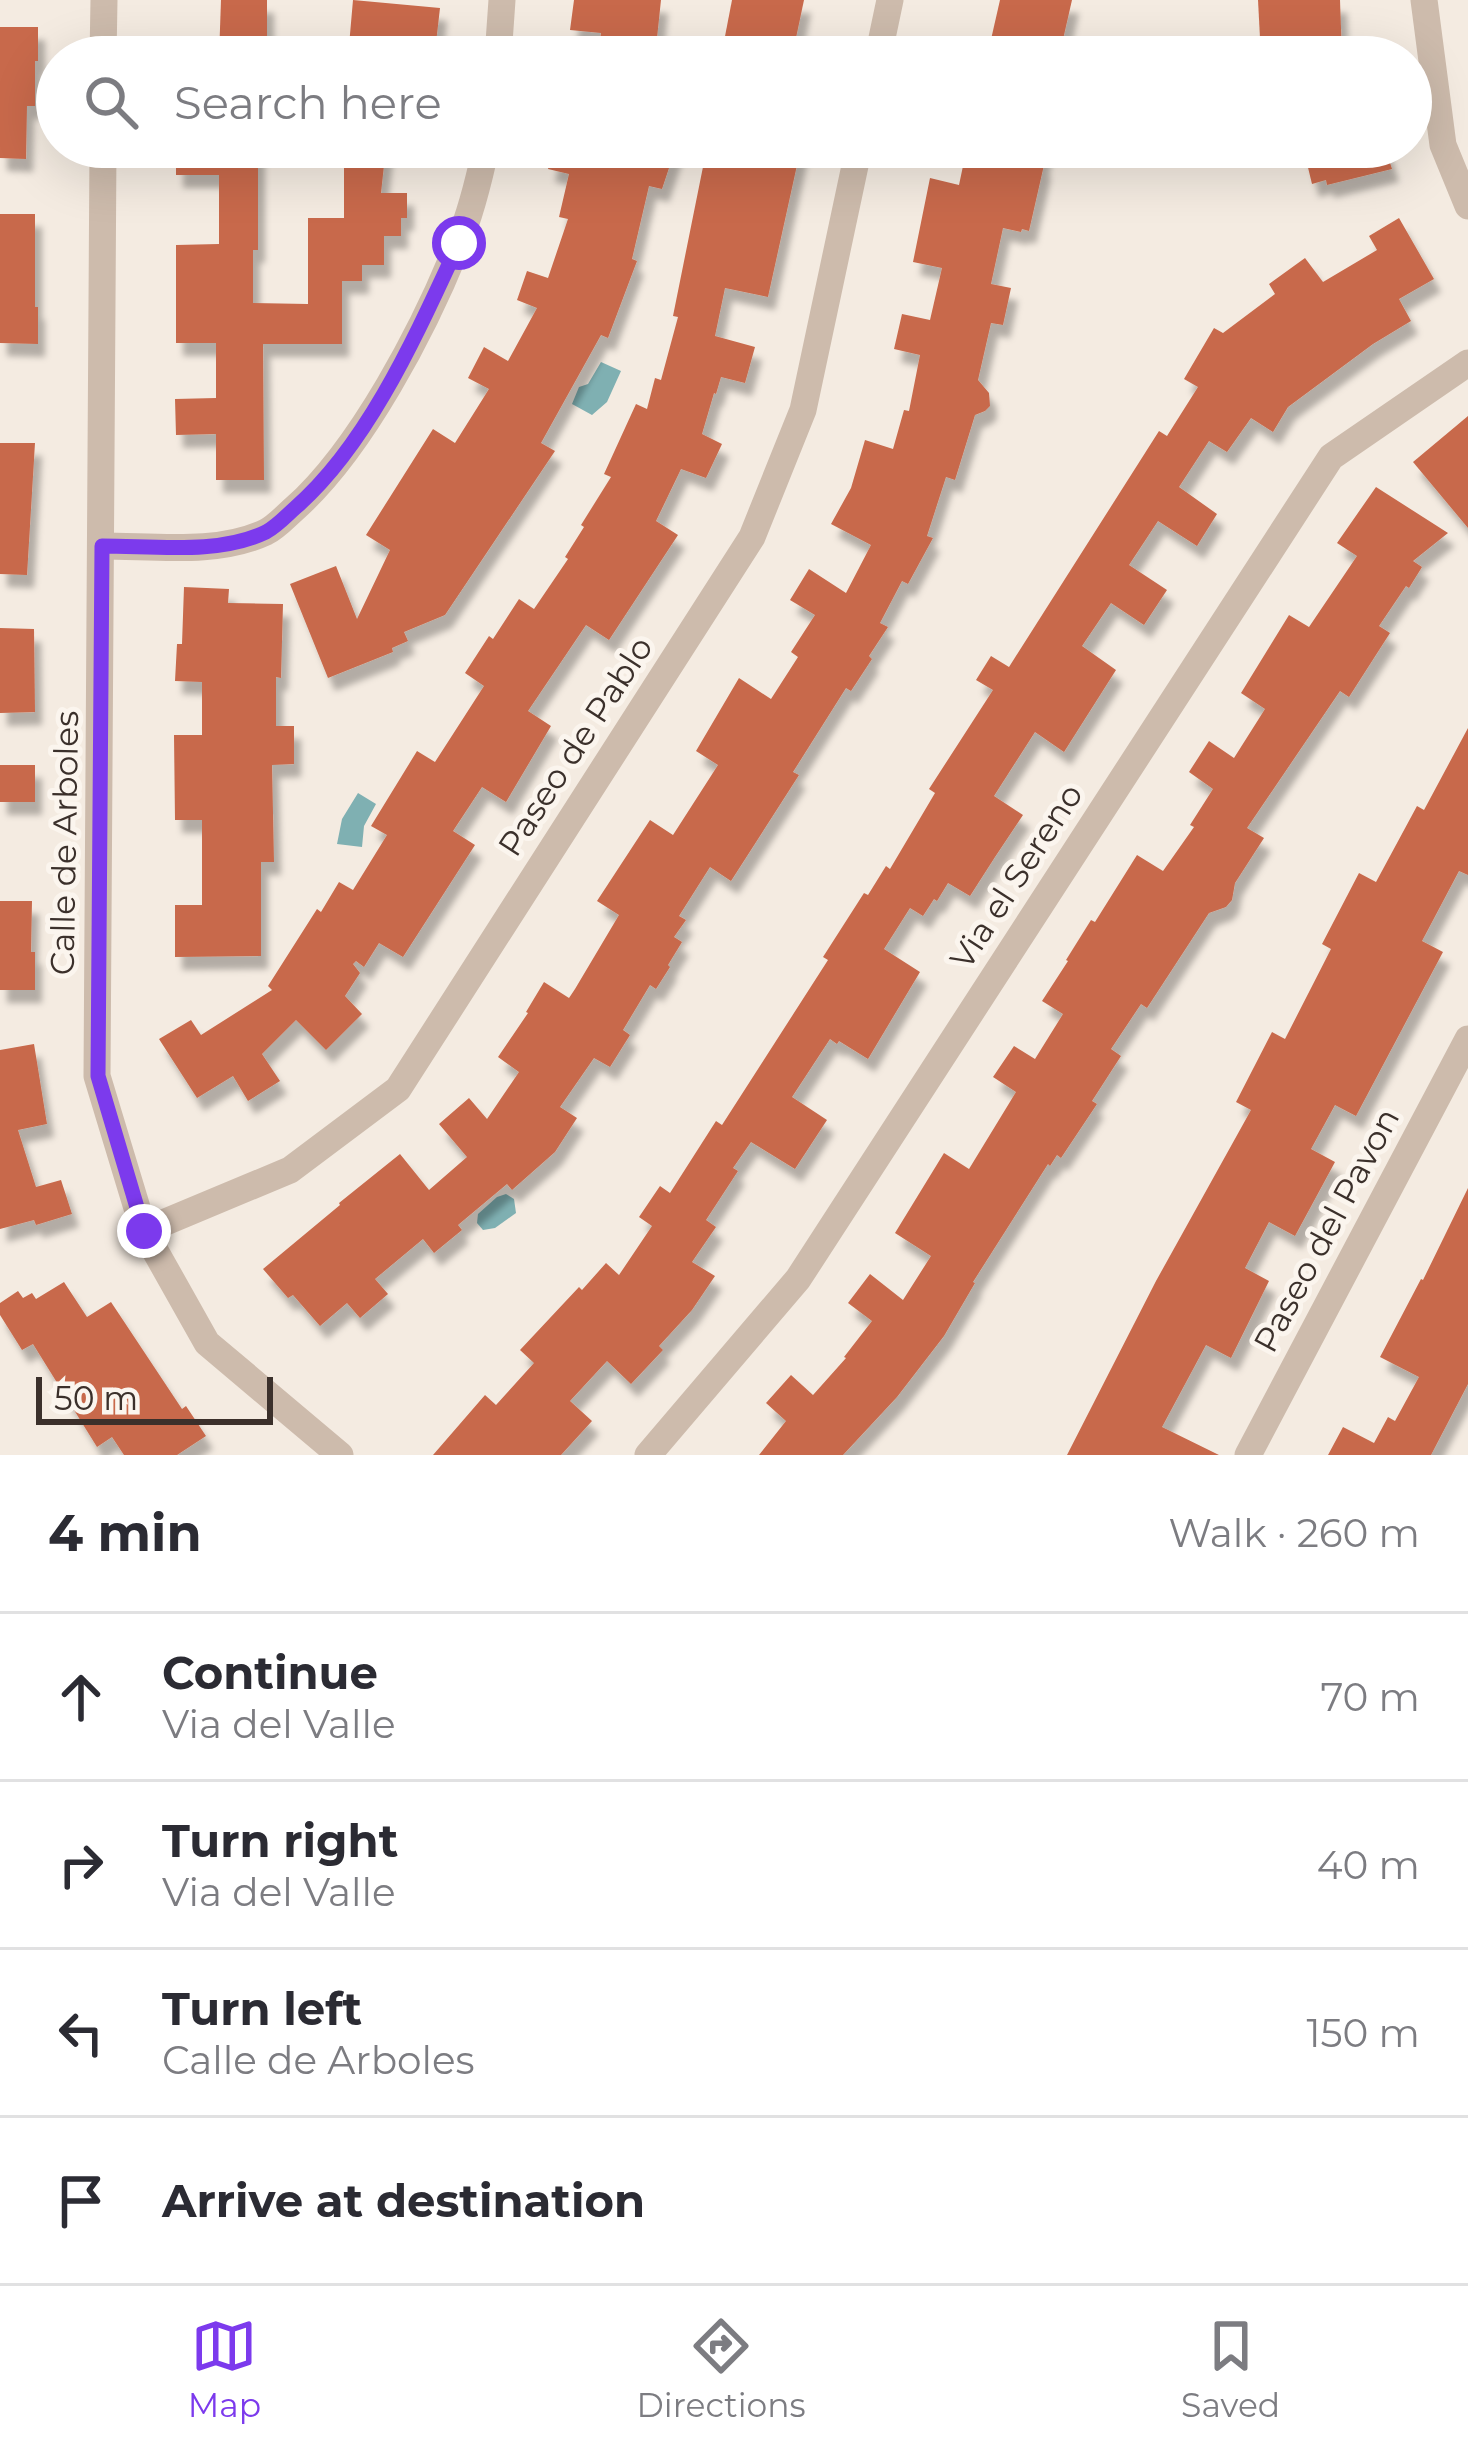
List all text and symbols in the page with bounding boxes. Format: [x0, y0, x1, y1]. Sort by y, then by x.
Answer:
search box [36, 36, 1432, 168]
icon: search [78, 69, 144, 135]
text: Search here [174, 75, 442, 130]
route start [432, 216, 486, 270]
street label: Paseo de Pablo [489, 629, 661, 863]
street label: Calle de Arboles [42, 710, 86, 976]
street label: Via el Sereno [941, 776, 1091, 976]
street label: Paseo del Pavon [1245, 1101, 1407, 1359]
route end [117, 1204, 171, 1258]
scale bar [36, 1371, 273, 1424]
text: 50 m [54, 1378, 138, 1418]
text: 4 min [48, 1502, 202, 1564]
text: Walk · 260 m [1168, 1509, 1420, 1557]
text: Continue [162, 1645, 378, 1700]
icon: ahead [48, 1664, 114, 1730]
text: 70 m [1320, 1673, 1420, 1721]
text: Via del Valle [162, 1700, 396, 1748]
text: Turn right [162, 1813, 398, 1868]
icon: right [48, 1832, 114, 1898]
text: 40 m [1317, 1841, 1420, 1889]
text: Via del Valle [162, 1868, 396, 1916]
text: Turn left [162, 1981, 362, 2036]
icon: left [48, 2000, 114, 2066]
text: 150 m [1306, 2009, 1420, 2057]
text: Calle de Arboles [162, 2036, 475, 2084]
icon: arrive [48, 2168, 114, 2234]
text: Arrive at destination [162, 2173, 645, 2228]
tab: Map [188, 2313, 261, 2425]
tab: Directions [637, 2313, 806, 2425]
tab: Saved [1181, 2313, 1280, 2425]

